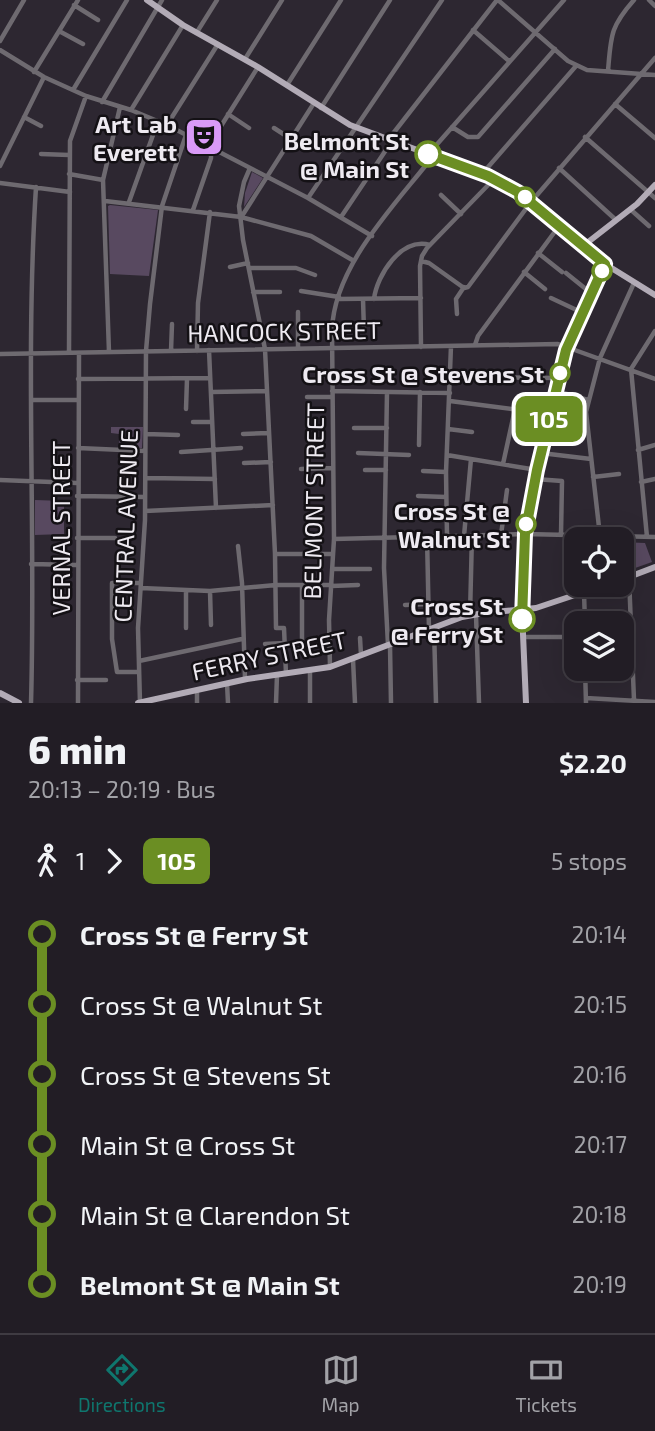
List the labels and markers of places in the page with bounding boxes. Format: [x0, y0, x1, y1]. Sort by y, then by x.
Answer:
place label: Art Lab Everett [93, 109, 177, 166]
theatre icon: Art Lab Everett [183, 116, 225, 158]
place label: Belmont St @ Main St [284, 126, 409, 183]
marker: Belmont St @ Main St [415, 141, 441, 167]
unlabelled marker [515, 187, 535, 207]
unlabelled marker [592, 261, 612, 281]
place label: Cross St @ Stevens St [302, 359, 544, 388]
marker: Cross St @ Stevens St [550, 363, 570, 383]
place label: Cross St @ Walnut St [394, 496, 510, 553]
marker: Cross St @ Walnut St [516, 514, 536, 534]
place label: Cross St @ Ferry St [390, 591, 503, 648]
marker: Cross St @ Ferry St [509, 606, 535, 632]

